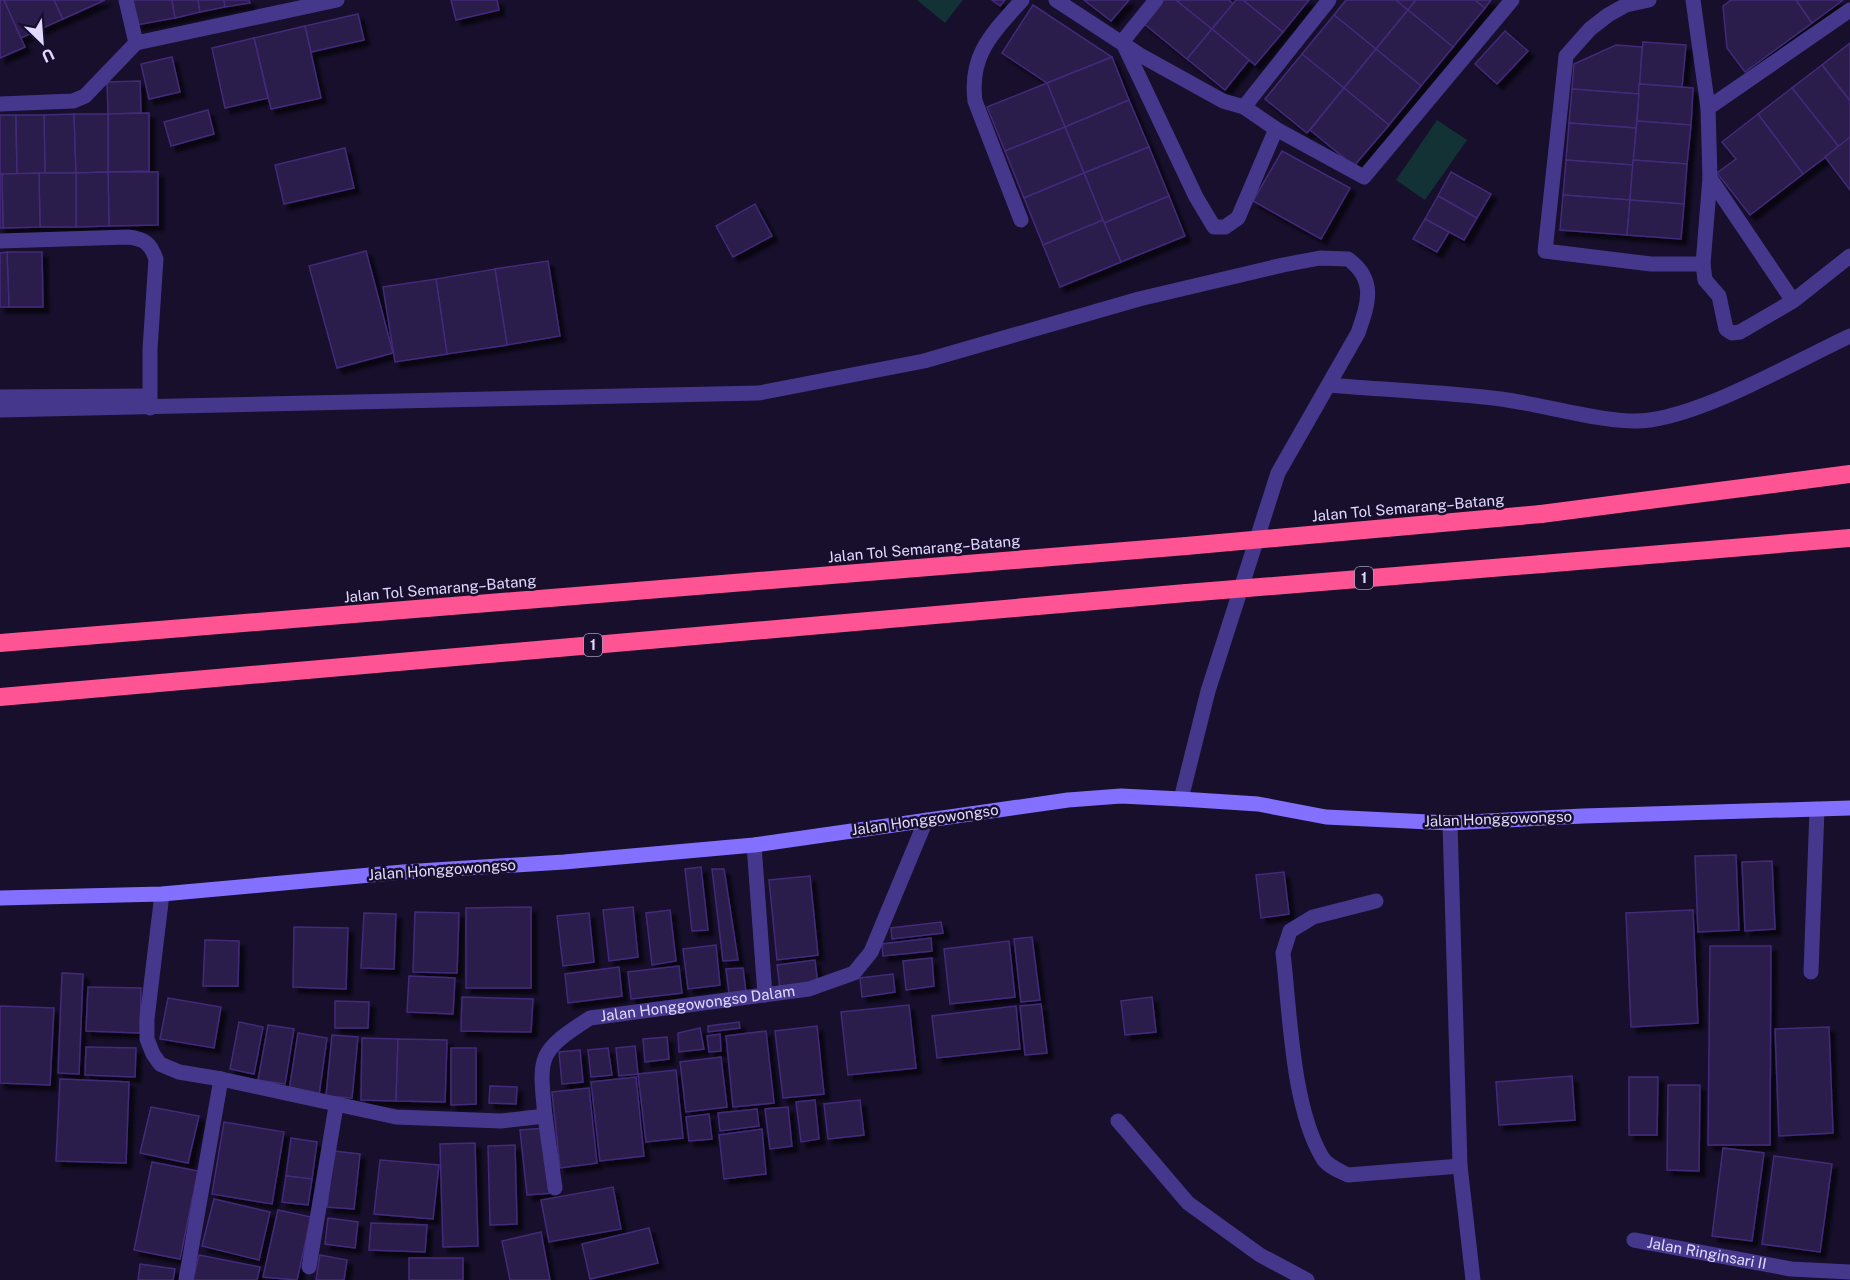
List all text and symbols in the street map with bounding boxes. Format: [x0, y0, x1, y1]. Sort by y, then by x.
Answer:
north arrow [12, 12, 72, 72]
text: U [39, 44, 57, 66]
street label: Jalan Tol Semarang–Batang [1311, 491, 1505, 524]
street label: Jalan Tol Semarang–Batang [827, 532, 1021, 565]
road number: 1 [1355, 567, 1373, 589]
street label: Jalan Tol Semarang–Batang [343, 572, 537, 605]
road number: 1 [584, 634, 602, 656]
street label: Jalan Honggowongso [850, 801, 999, 838]
street label: Jalan Honggowongso [1424, 807, 1572, 830]
street label: Jalan Honggowongso [367, 856, 516, 883]
street label: Jalan Honggowongso Dalam [599, 982, 796, 1025]
street label: Jalan Ringinsari II [1646, 1234, 1768, 1272]

